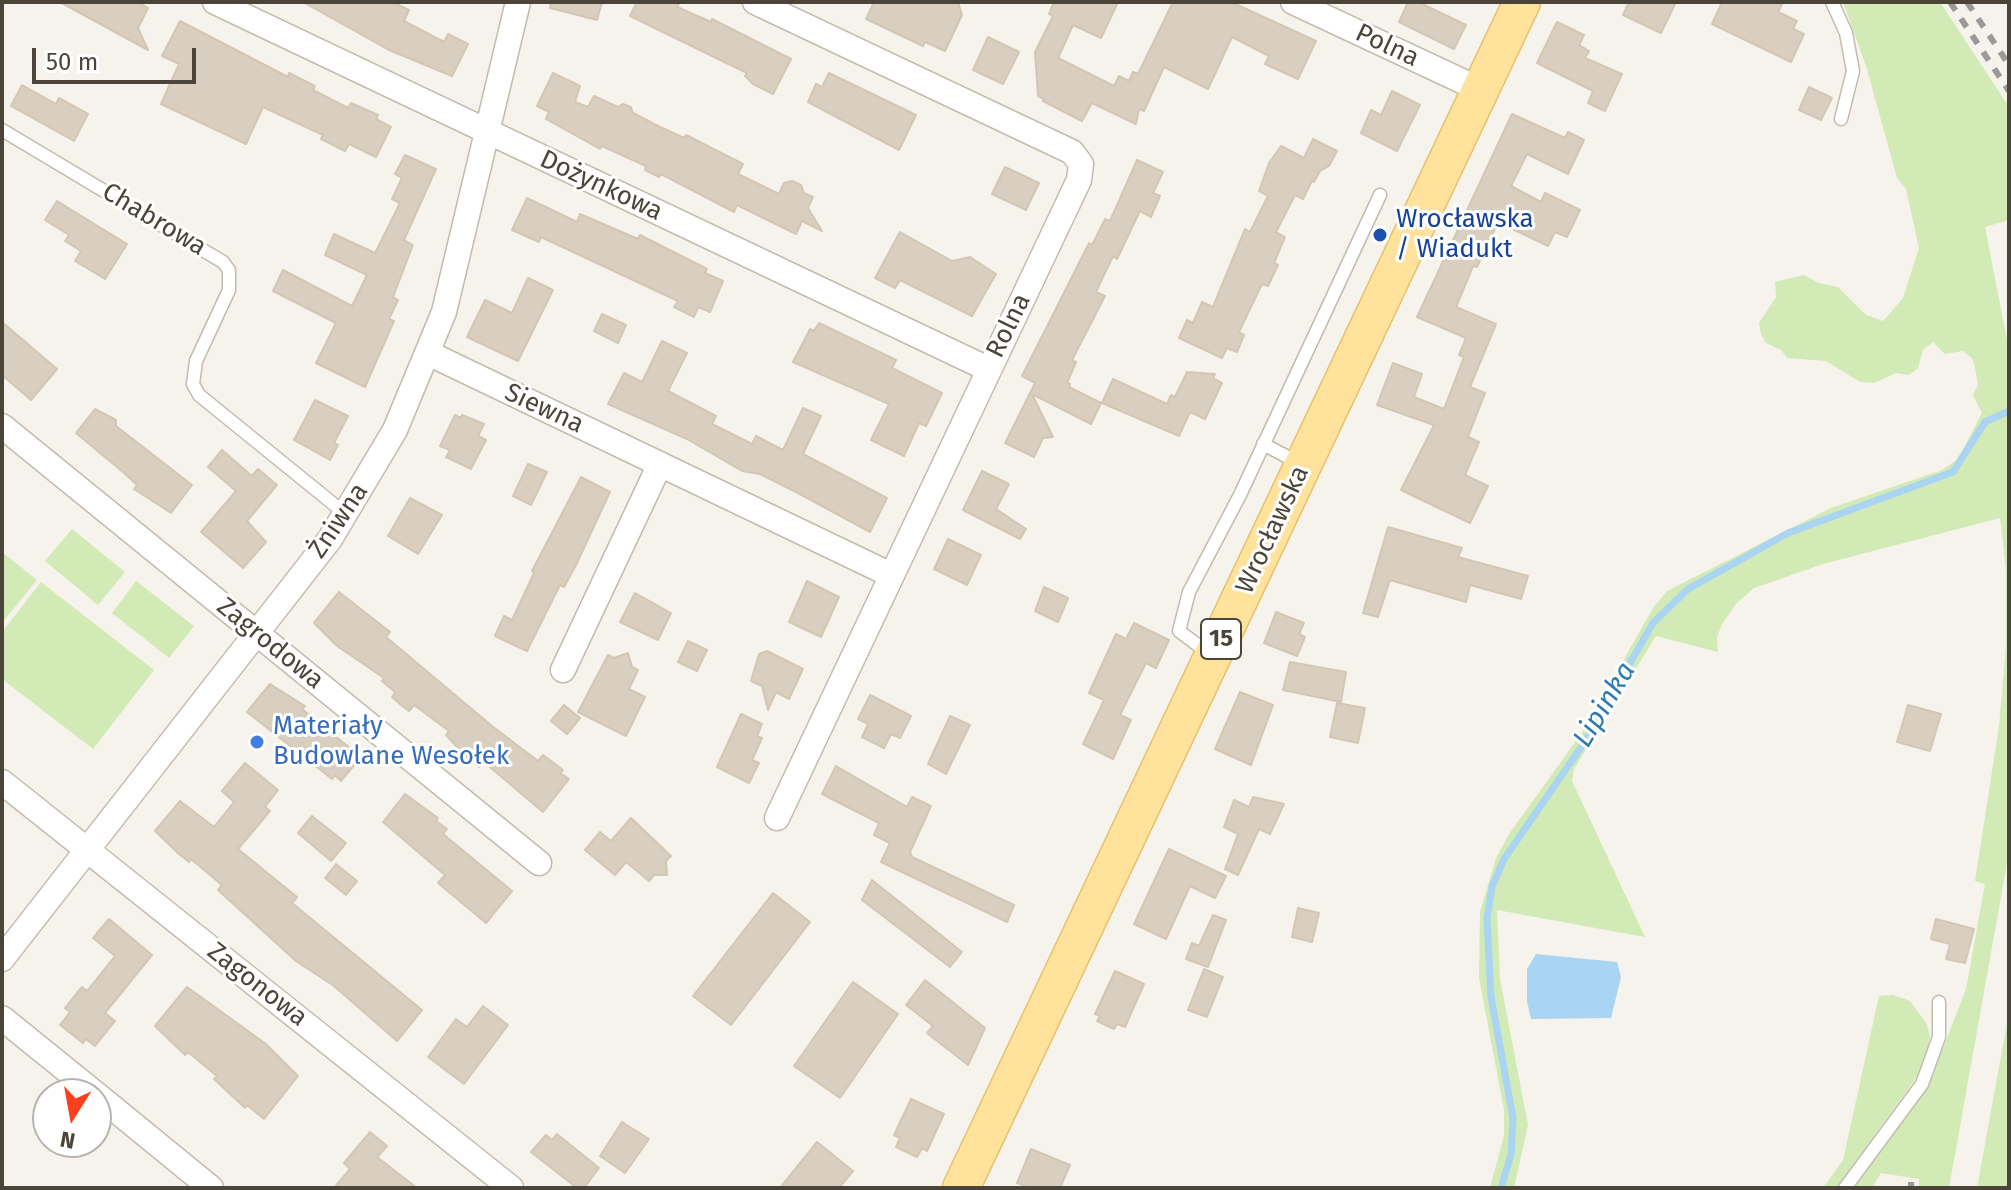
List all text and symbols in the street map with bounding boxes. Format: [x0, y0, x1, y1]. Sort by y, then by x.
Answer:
street label: Polna [1350, 18, 1424, 74]
scale bar [36, 32, 200, 82]
text: 50 m [46, 48, 98, 76]
street label: Dożynkowa [535, 144, 667, 228]
street label: Chabrowa [96, 177, 212, 263]
place label: Wrocławska / Wiadukt [1396, 204, 1534, 266]
marker: Wrocławska / Wiadukt [1371, 226, 1389, 244]
street label: Rolna [980, 289, 1038, 363]
street label: Siewna [499, 377, 589, 441]
street label: Wrocławska [1230, 461, 1316, 599]
street label: Żniwna [303, 478, 375, 564]
street label: Zagrodowa [210, 592, 330, 696]
road number: 15 [1201, 619, 1241, 659]
water label: Lipinka [1567, 656, 1643, 754]
place label: Materiały Budowlane Wesołek [273, 711, 509, 772]
marker: Materiały Budowlane Wesołek [248, 733, 266, 751]
street label: Zagonowa [201, 936, 313, 1034]
north arrow [32, 1078, 112, 1158]
text: N [58, 1125, 77, 1155]

